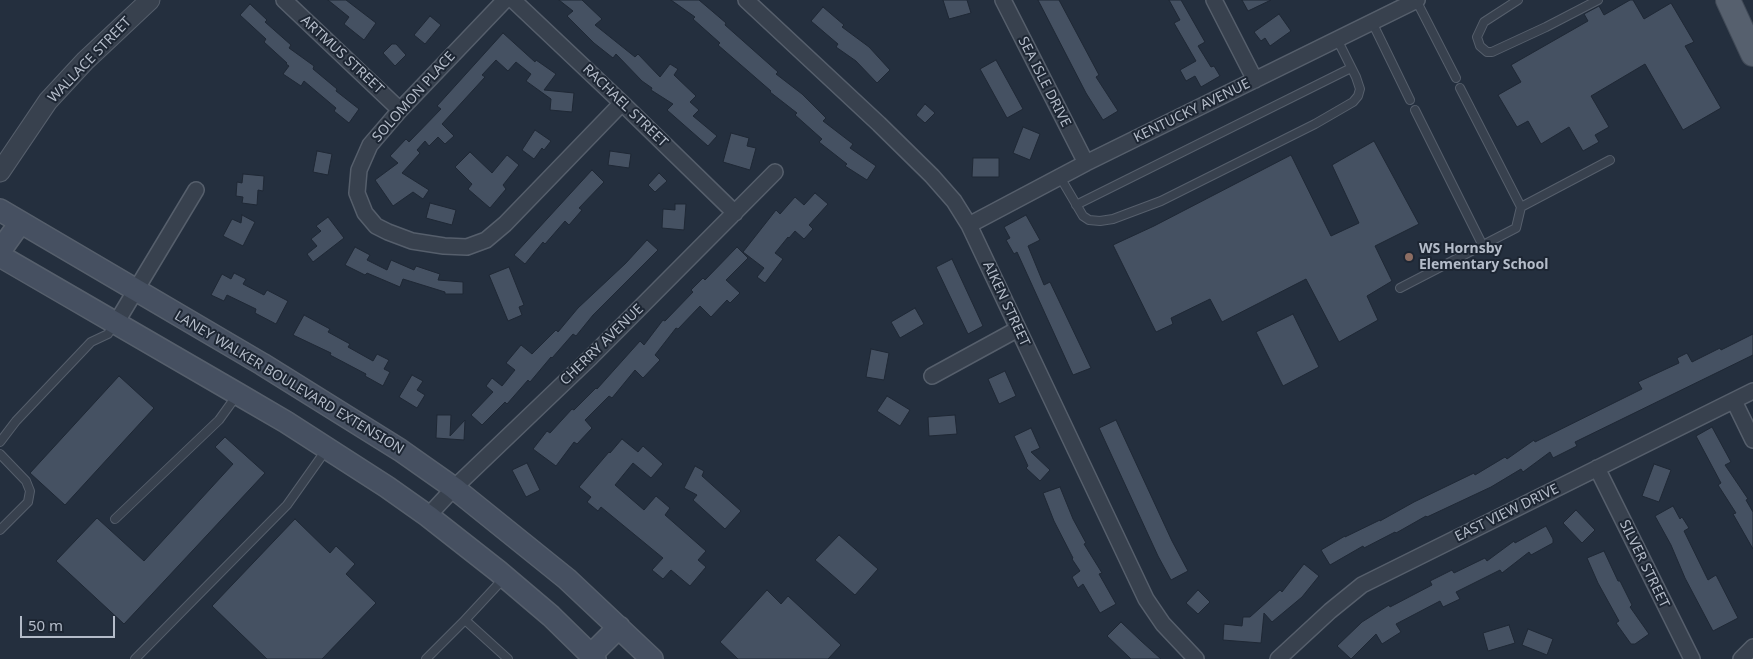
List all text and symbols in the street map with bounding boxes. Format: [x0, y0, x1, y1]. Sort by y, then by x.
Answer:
street label: ARTMUS STREET [297, 12, 387, 98]
street label: WALLACE STREET [45, 14, 135, 106]
street label: SEA ISLE DRIVE [1014, 34, 1074, 130]
street label: SOLOMON PLACE [369, 48, 459, 146]
street label: RACHAEL STREET [579, 61, 671, 151]
street label: KENTUCKY AVENUE [1131, 76, 1253, 146]
place label: WS Hornsby Elementary School [1419, 241, 1549, 274]
marker: WS Hornsby Elementary School [1403, 251, 1415, 263]
street label: AIKEN STREET [979, 259, 1033, 349]
street label: CHERRY AVENUE [557, 301, 647, 389]
street label: LANEY WALKER BOULEVARD EXTENSION [171, 308, 407, 458]
street label: EAST VIEW DRIVE [1452, 481, 1562, 545]
street label: SILVER STREET [1616, 517, 1672, 611]
scale bar [22, 606, 118, 638]
text: 50 m [28, 615, 63, 635]

